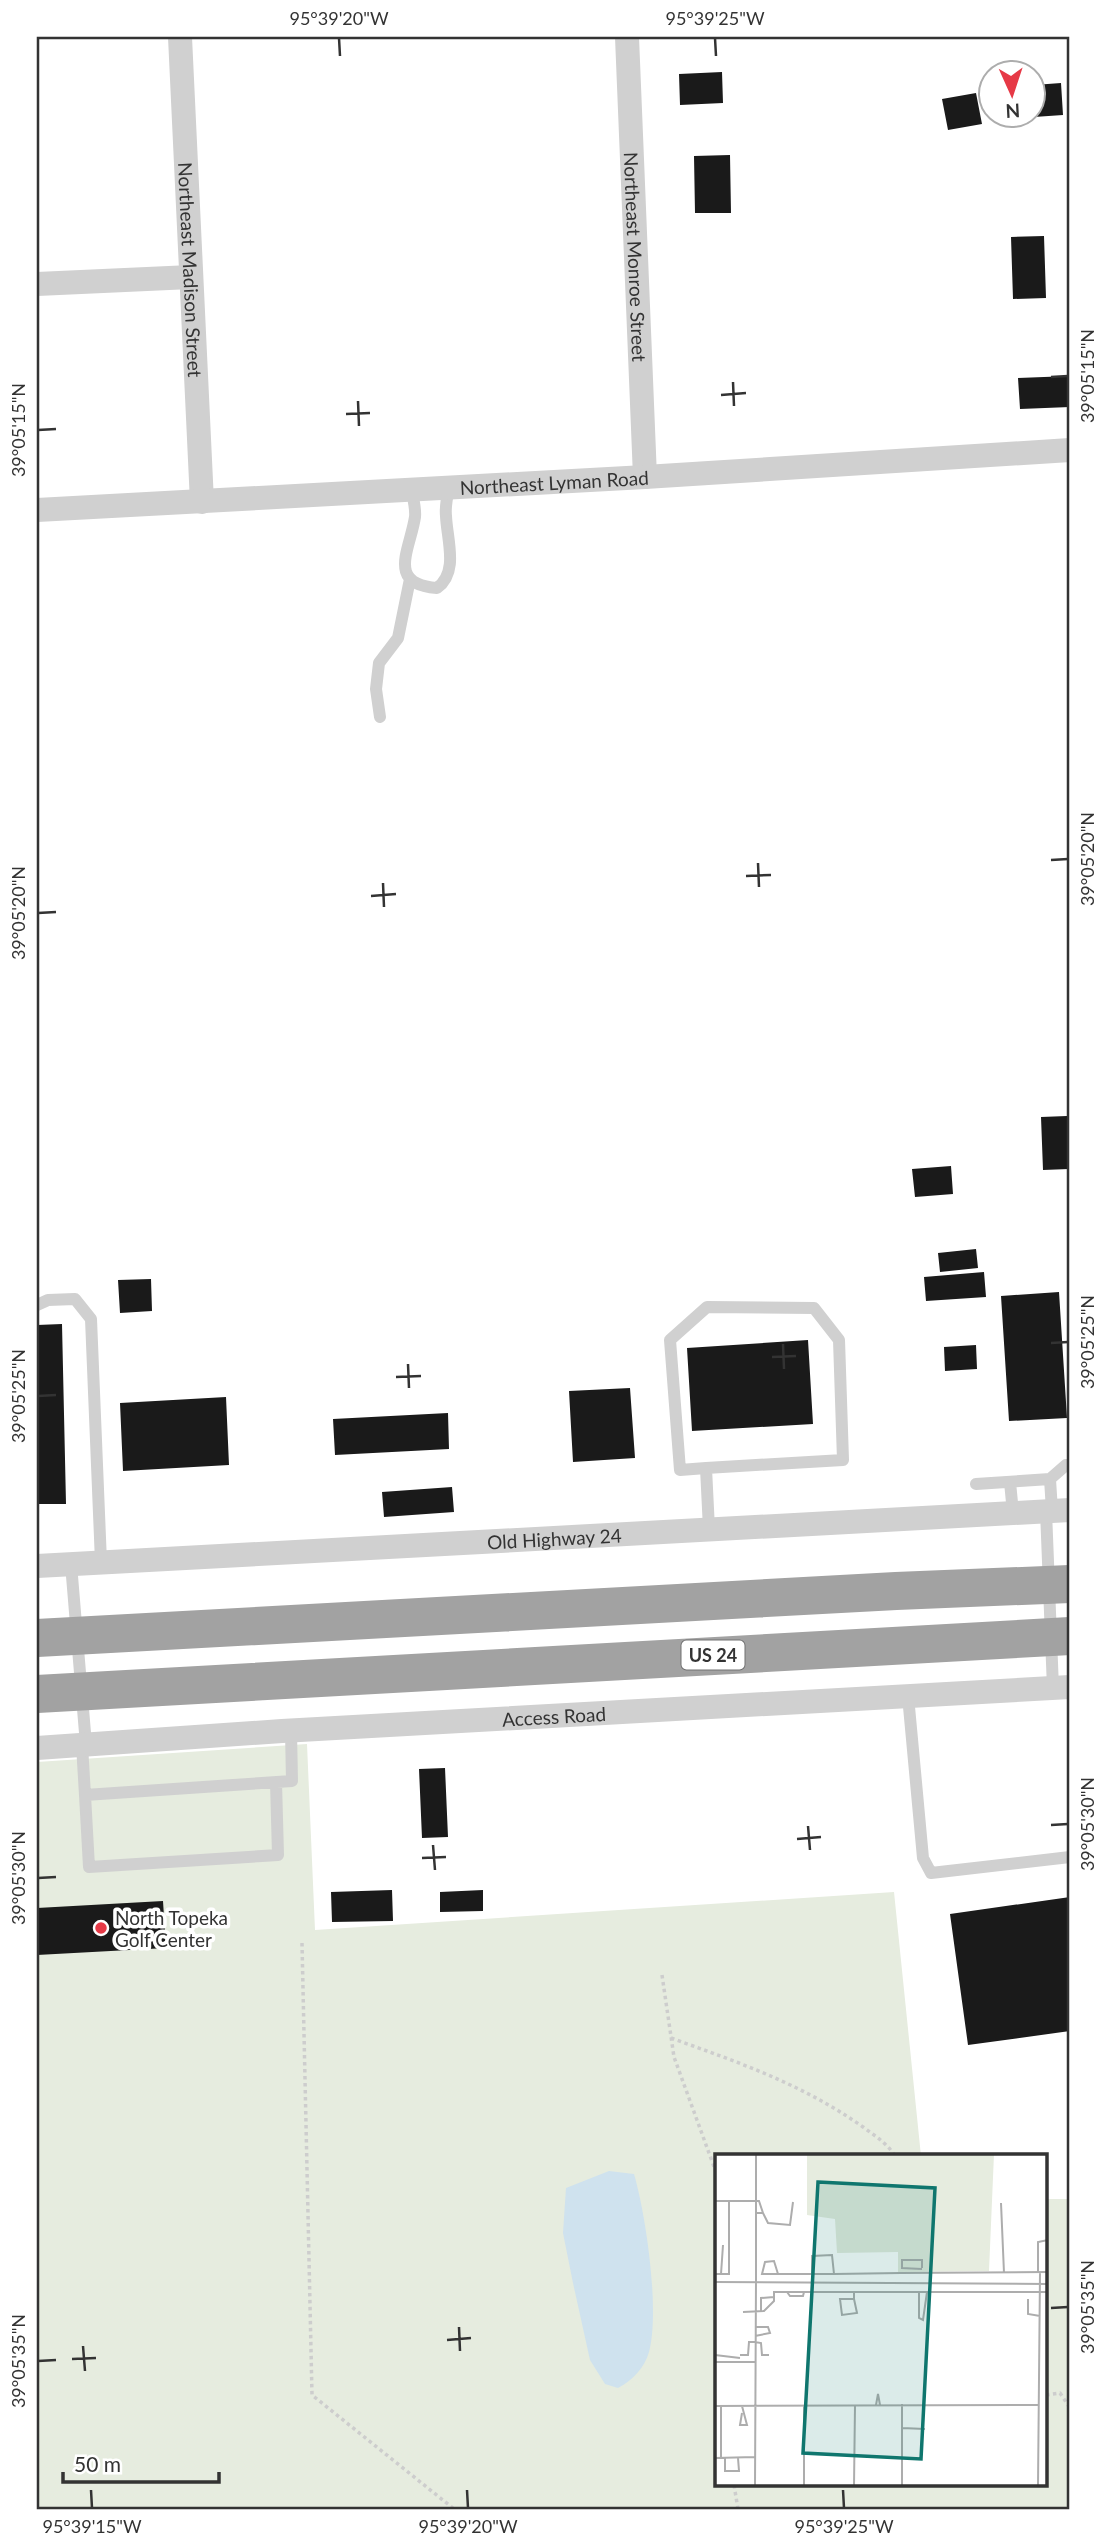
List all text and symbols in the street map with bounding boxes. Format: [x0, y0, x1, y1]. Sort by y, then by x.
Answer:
text: 95°39'20"W [289, 7, 389, 29]
text: 95°39'25"W [665, 7, 765, 29]
north arrow [978, 60, 1048, 130]
text: N [1005, 100, 1021, 123]
street label: Northeast Monroe Street [620, 152, 652, 362]
street label: Northeast Madison Street [174, 162, 208, 378]
text: 39°05'15"N [1076, 329, 1098, 423]
text: 39°05'15"N [7, 383, 29, 477]
street label: Northeast Lyman Road [459, 465, 649, 499]
text: 39°05'20"N [1076, 812, 1098, 906]
text: 39°05'20"N [7, 866, 29, 960]
text: 39°05'25"N [1076, 1295, 1098, 1389]
text: 39°05'25"N [7, 1349, 29, 1443]
street label: Old Highway 24 [486, 1523, 622, 1553]
road number: US 24 [682, 1640, 744, 1670]
street label: Access Road [501, 1701, 607, 1730]
text: 39°05'30"N [1076, 1777, 1098, 1871]
text: 39°05'30"N [7, 1831, 29, 1925]
place label: North Topeka Golf Center [115, 1906, 228, 1951]
marker: North Topeka Golf Center [93, 1920, 109, 1936]
inset map [715, 2154, 1048, 2486]
text: 39°05'35"N [1076, 2260, 1098, 2354]
text: 39°05'35"N [7, 2314, 29, 2408]
scale bar [63, 2441, 219, 2485]
text: 50 m [74, 2451, 121, 2476]
text: 95°39'15"W [42, 2515, 142, 2537]
text: 95°39'20"W [418, 2515, 518, 2537]
text: 95°39'25"W [794, 2515, 894, 2537]

